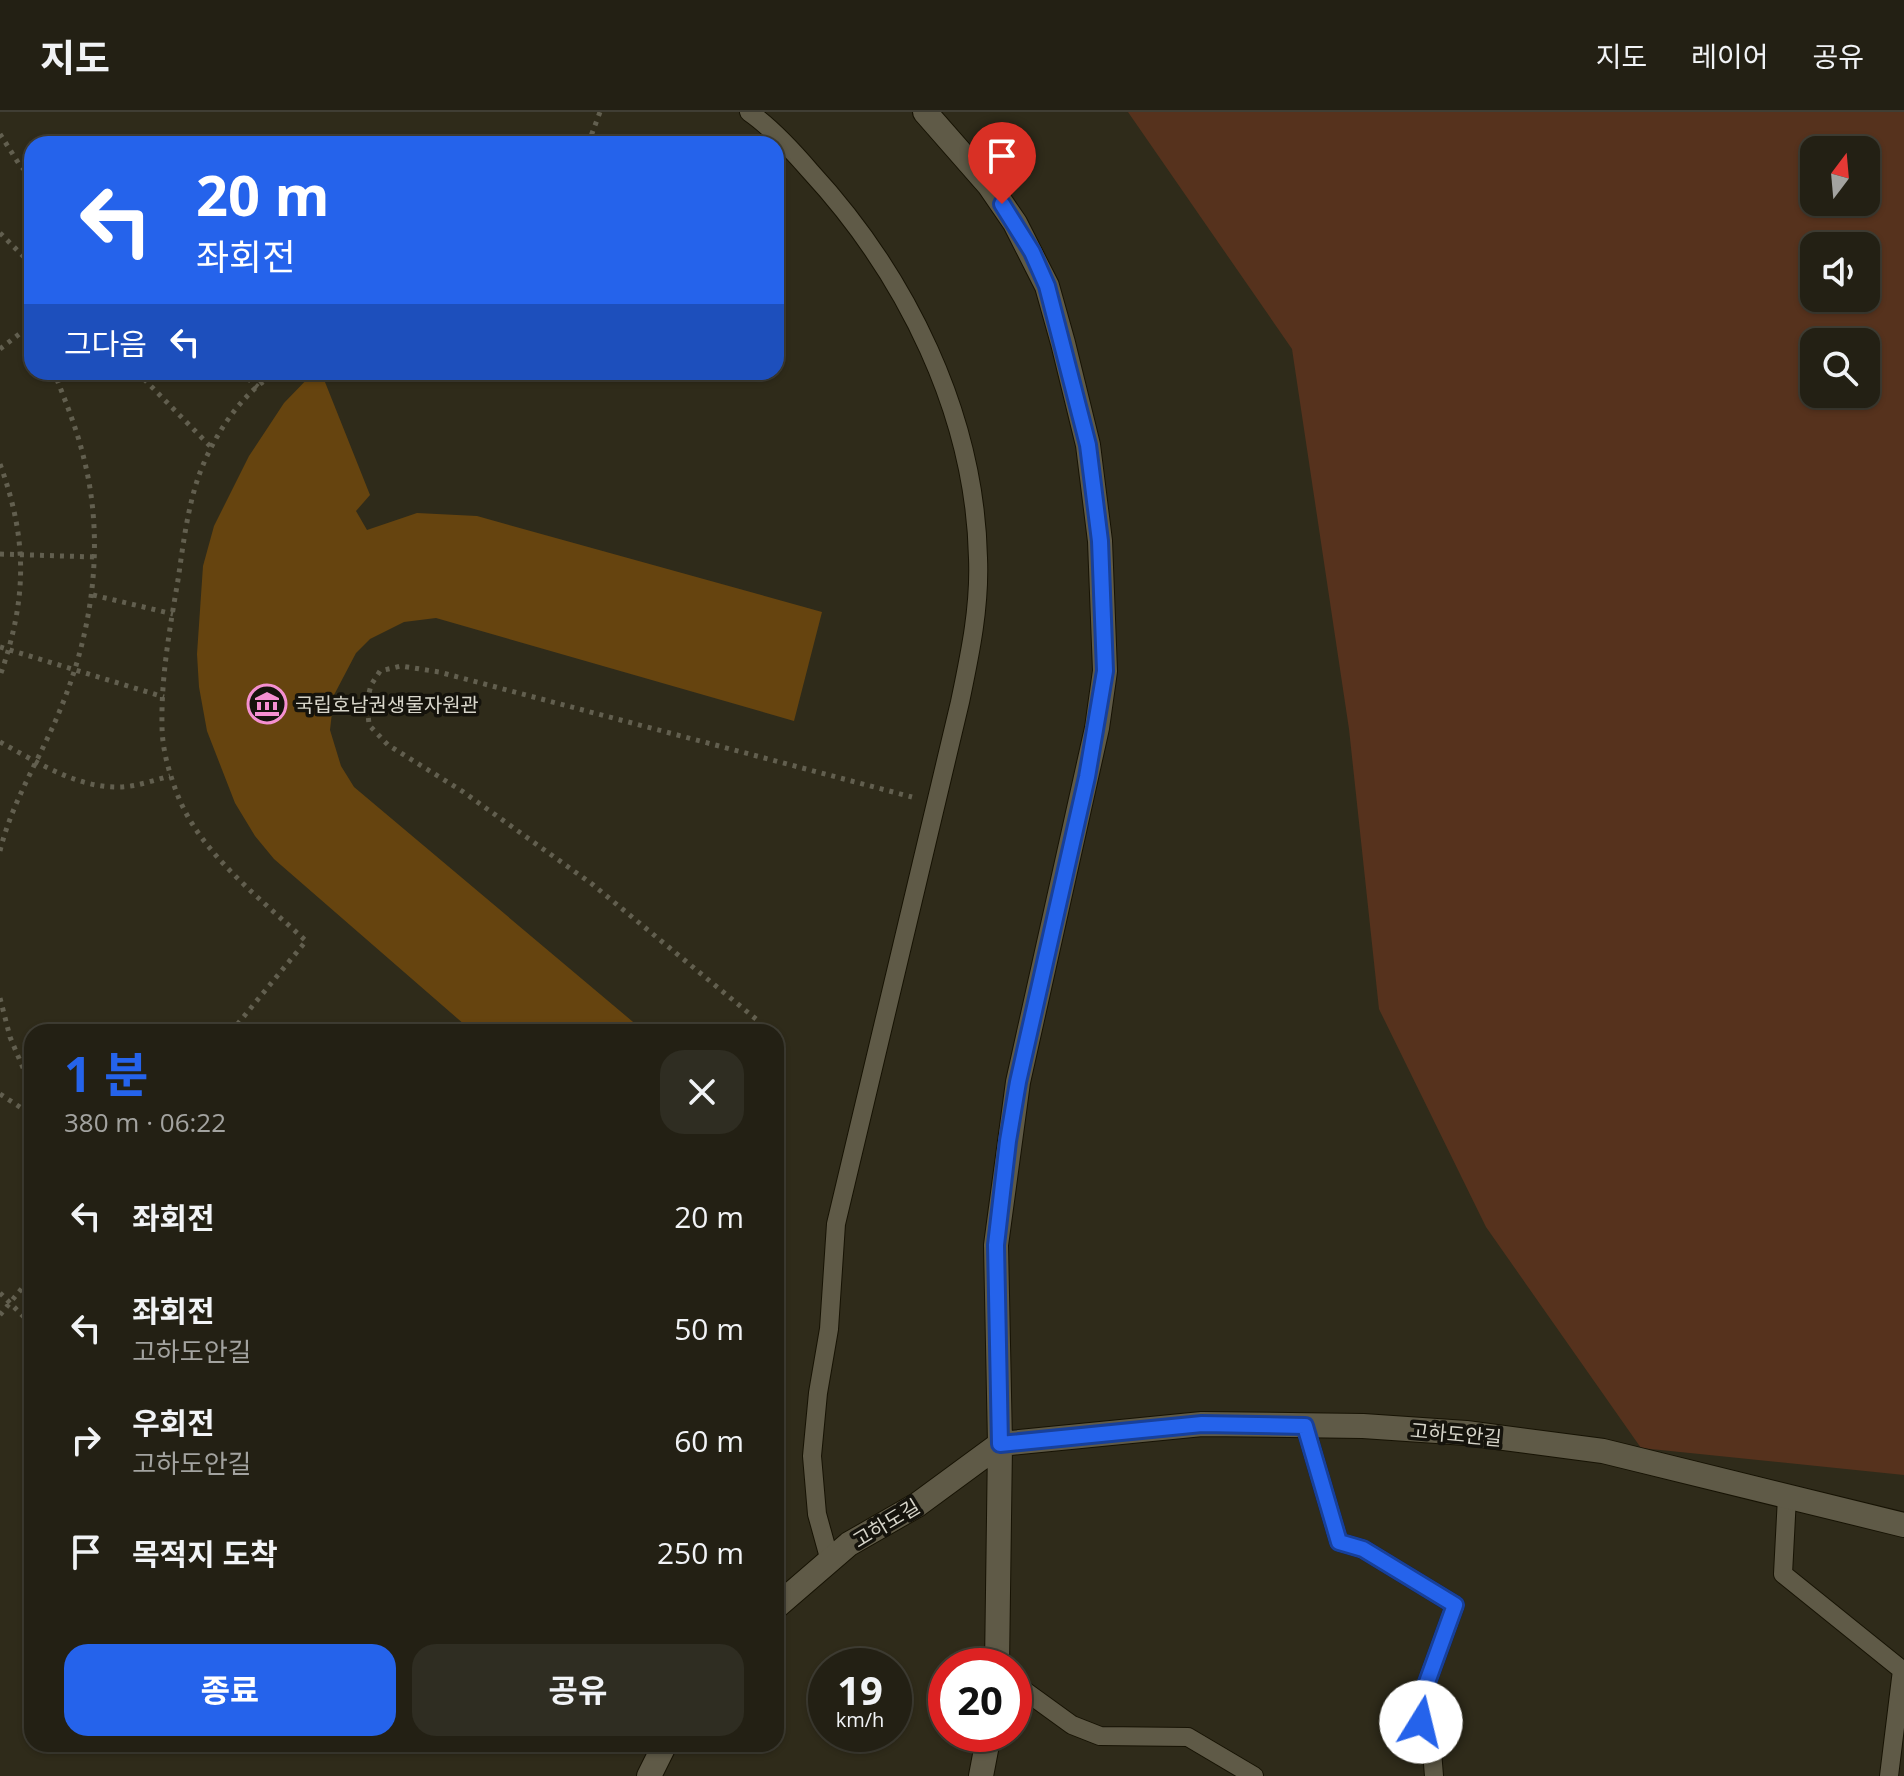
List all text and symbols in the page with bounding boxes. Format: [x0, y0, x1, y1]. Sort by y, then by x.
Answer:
text: 지도 [40, 31, 110, 83]
text: 지도 [1596, 37, 1647, 75]
text: 레이어 [1691, 37, 1768, 75]
text: 공유 [1812, 37, 1864, 75]
pin [968, 122, 1036, 204]
icon: arrive [980, 134, 1024, 178]
north arrow [1800, 136, 1880, 216]
map controls [1800, 136, 1880, 408]
text: 20 m [196, 156, 330, 232]
icon: left [64, 168, 168, 272]
text: 좌회전 [196, 232, 295, 281]
button: sound [1800, 232, 1880, 312]
icon: left [163, 320, 207, 364]
text: 그다음 [64, 323, 147, 364]
button: search [1800, 328, 1880, 408]
museum icon: 국립호남권생물자원관 [246, 683, 288, 725]
place label: 국립호남권생물자원관 [295, 691, 479, 718]
text: 1 분 [64, 1041, 148, 1106]
button: close [660, 1050, 744, 1134]
text: 380 m · 06:22 [64, 1104, 226, 1140]
icon: left [64, 1194, 108, 1238]
text: 20 m [674, 1196, 744, 1237]
text: 좌회전 [132, 1197, 215, 1238]
text: 좌회전 [132, 1290, 215, 1331]
icon: left [64, 1306, 108, 1350]
text: 50 m [674, 1308, 744, 1349]
text: 고하도안길 [132, 1333, 252, 1369]
text: 우회전 [132, 1402, 215, 1443]
street label: 고하도안길 [1409, 1417, 1503, 1451]
icon: right [64, 1418, 108, 1462]
text: 60 m [674, 1420, 744, 1461]
text: 고하도안길 [132, 1445, 252, 1481]
street label: 고하도길 [847, 1492, 925, 1554]
icon: arrive [64, 1530, 108, 1574]
text: 250 m [657, 1532, 744, 1573]
text: 목적지 도착 [132, 1533, 278, 1574]
button: 종료 [64, 1644, 396, 1736]
button: 공유 [412, 1644, 744, 1736]
speed limit sign: 20 [928, 1648, 1032, 1752]
text: 19 [837, 1662, 883, 1717]
position arrow [1379, 1680, 1463, 1764]
text: km/h [836, 1706, 884, 1733]

